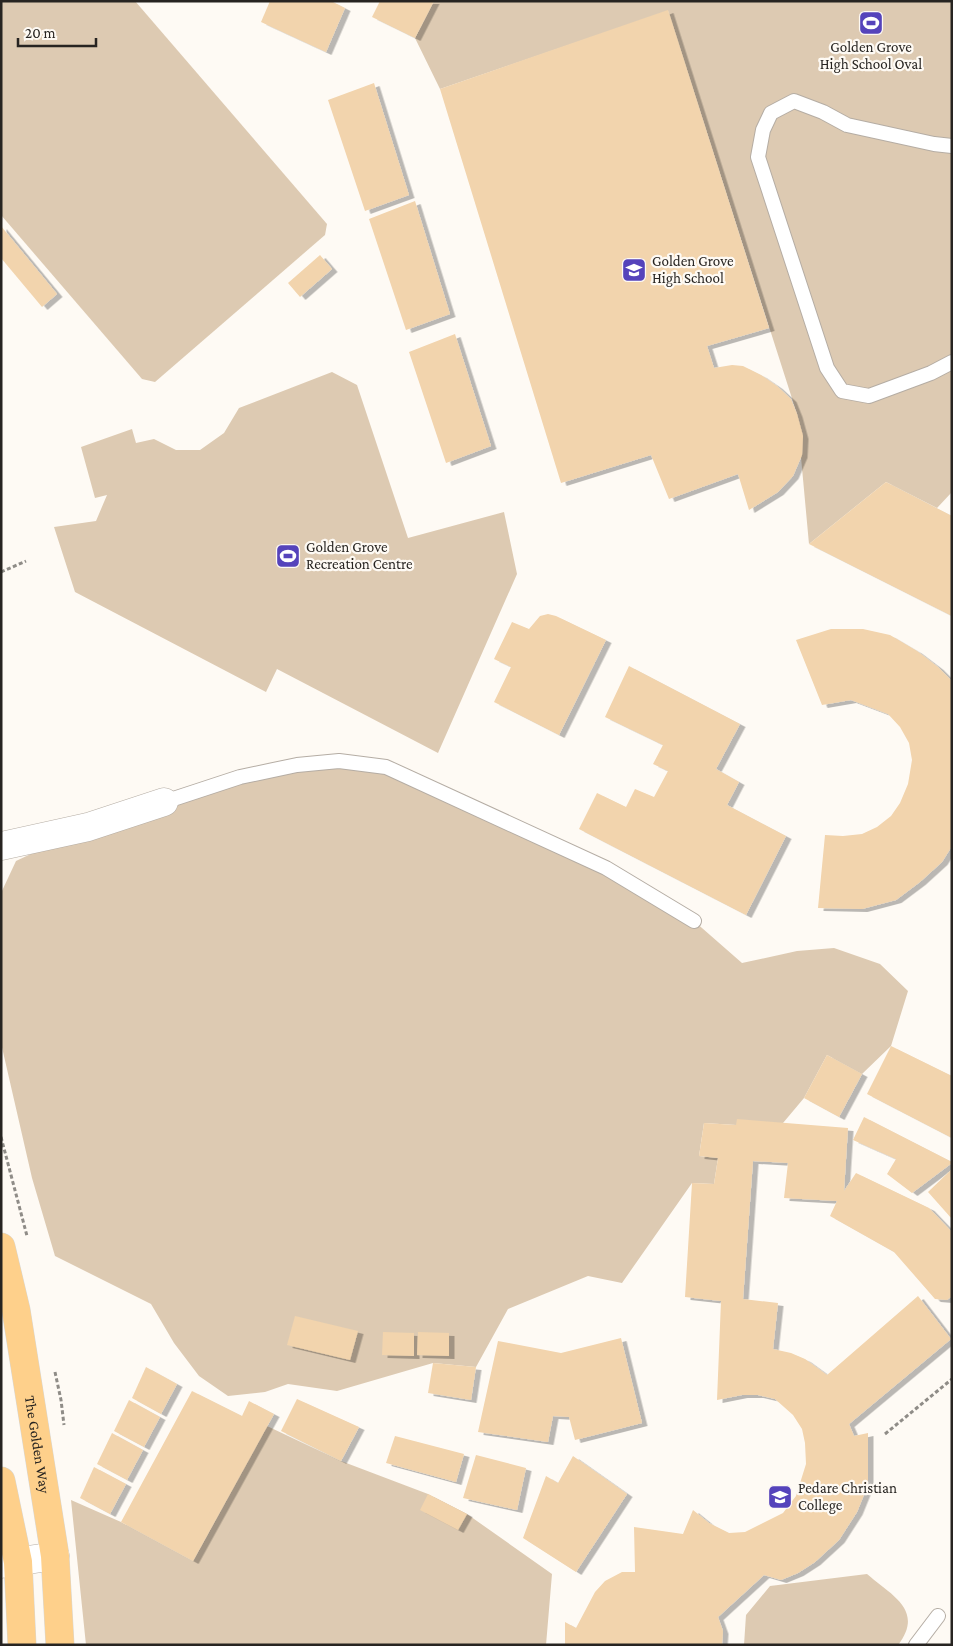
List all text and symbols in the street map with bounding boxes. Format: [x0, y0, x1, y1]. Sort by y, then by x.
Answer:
sports icon: Golden Grove High School Oval [858, 10, 884, 36]
scale bar [18, 15, 95, 47]
text: 20 m [25, 25, 56, 41]
place label: Golden Grove High School Oval [820, 39, 922, 73]
place label: Golden Grove High School [652, 253, 734, 287]
school or university icon: Golden Grove High School [621, 257, 647, 283]
place label: Golden Grove Recreation Centre [306, 539, 413, 572]
sports icon: Golden Grove Recreation Centre [275, 543, 301, 569]
street label: The Golden Way [22, 1395, 53, 1495]
place label: Pedare Christian College [798, 1480, 897, 1514]
school or university icon: Pedare Christian College [767, 1484, 793, 1510]

